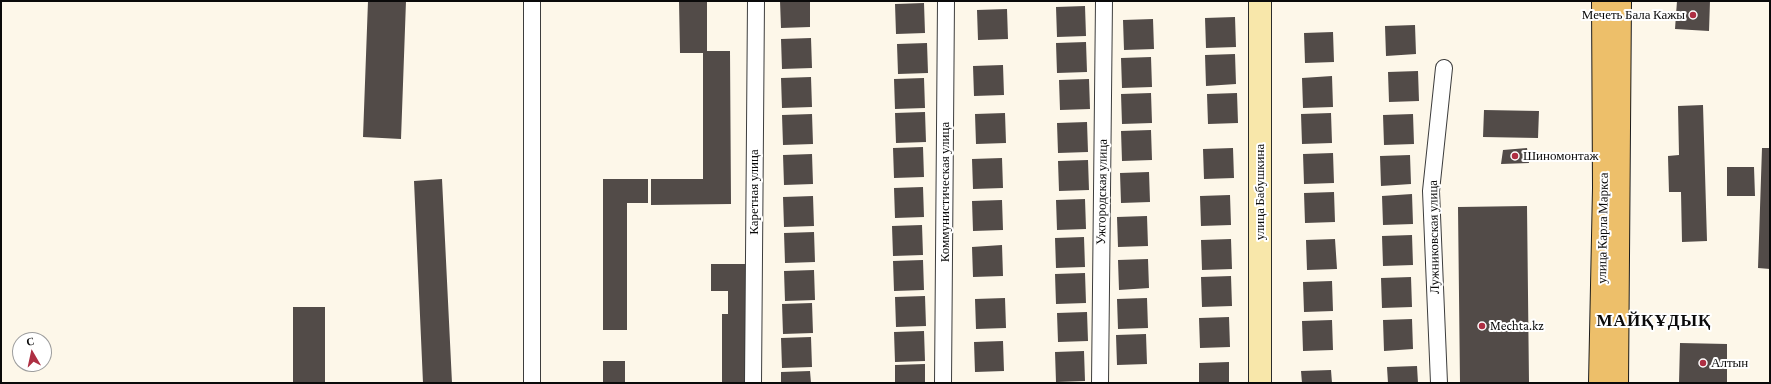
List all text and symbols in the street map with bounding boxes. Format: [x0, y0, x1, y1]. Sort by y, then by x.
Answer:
place label: Мечеть Бала Кажы [1582, 7, 1685, 23]
marker: Мечеть Бала Кажы [1688, 10, 1698, 20]
street label: Коммунистическая улица [937, 122, 953, 262]
street label: Ужгородская улица [1093, 139, 1111, 245]
street label: улица Бабушкина [1252, 144, 1268, 240]
place label: Шиномонтаж [1523, 148, 1599, 164]
street label: Каретная улица [746, 149, 762, 235]
marker: Шиномонтаж [1510, 151, 1520, 161]
street label: улица Карла Маркса [1594, 172, 1612, 284]
street label: Лужниковская улица [1425, 180, 1443, 294]
district label: МАЙҚҰДЫҚ [1597, 311, 1711, 331]
place label: Mechta.kz [1490, 318, 1544, 334]
marker: Mechta.kz [1477, 321, 1487, 331]
north arrow [12, 332, 52, 372]
text: С [25, 335, 35, 348]
place label: Алтын [1711, 355, 1748, 371]
marker: Алтын [1698, 358, 1708, 368]

